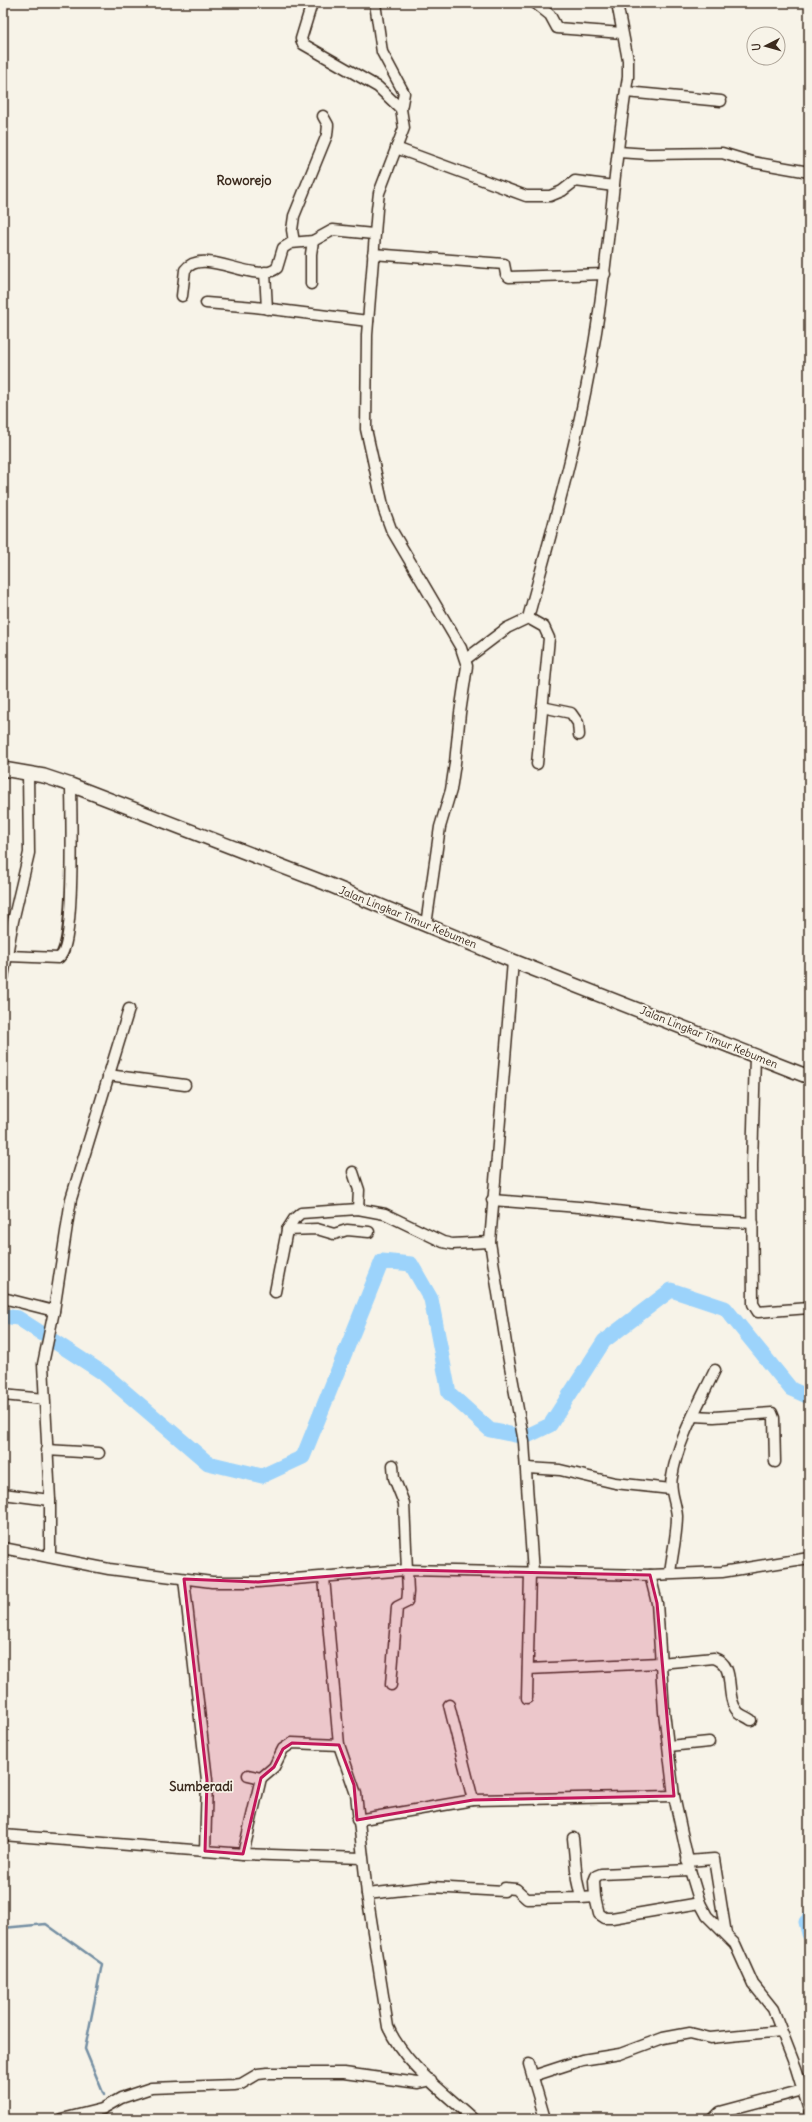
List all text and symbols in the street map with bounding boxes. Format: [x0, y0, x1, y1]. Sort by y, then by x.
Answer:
north arrow [746, 26, 786, 66]
text: U [749, 43, 763, 52]
district label: Roworejo [216, 172, 272, 189]
street label: Jalan Lingkar Timur Kebumen [337, 883, 479, 951]
street label: Jalan Lingkar Timur Kebumen [638, 1003, 780, 1071]
district label: Sumberadi [169, 1778, 233, 1795]

